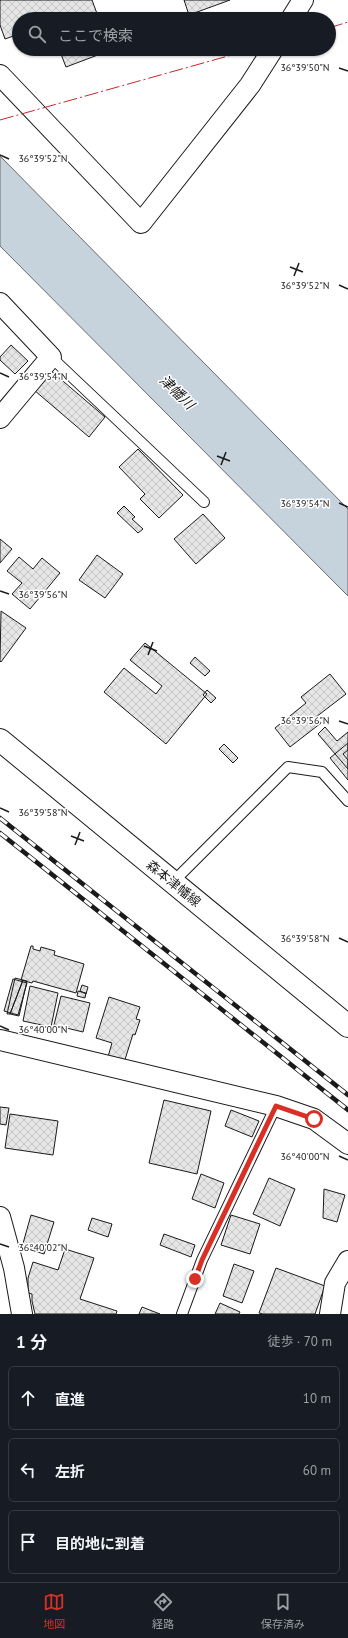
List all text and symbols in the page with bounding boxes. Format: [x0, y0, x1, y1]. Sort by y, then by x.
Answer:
search box [12, 12, 336, 56]
icon: search [26, 23, 48, 45]
text: ここで検索 [58, 26, 133, 45]
text: 36°39'50"N [280, 61, 330, 74]
text: 36°39'52"N [18, 152, 68, 165]
text: 36°39'52"N [280, 279, 330, 292]
text: 36°39'54"N [18, 370, 68, 383]
water label: 津幡川 [156, 371, 200, 414]
text: 36°39'54"N [280, 497, 330, 510]
text: 36°39'56"N [18, 588, 68, 601]
text: 36°39'56"N [280, 714, 330, 727]
text: 36°39'58"N [18, 806, 68, 819]
street label: 森本津幡線 [143, 856, 204, 910]
text: 36°39'58"N [280, 932, 330, 945]
text: 36°40'00"N [18, 1023, 68, 1036]
route start [305, 1110, 323, 1128]
text: 36°40'00"N [280, 1150, 330, 1163]
text: 36°40'02"N [18, 1241, 68, 1254]
route end [186, 1270, 204, 1288]
text: 1 分 [16, 1331, 47, 1353]
text: 徒歩 · 70 m [267, 1333, 332, 1350]
icon: ahead [17, 1387, 39, 1409]
text: 直進 [55, 1390, 85, 1409]
text: 10 m [303, 1390, 331, 1407]
icon: left [17, 1459, 39, 1481]
text: 左折 [55, 1462, 85, 1481]
text: 60 m [303, 1462, 331, 1479]
icon: arrive [17, 1531, 39, 1553]
text: 目的地に到着 [55, 1534, 145, 1553]
tab: 地図 [43, 1591, 65, 1631]
tab: 経路 [152, 1591, 174, 1631]
tab: 保存済み [261, 1591, 305, 1631]

